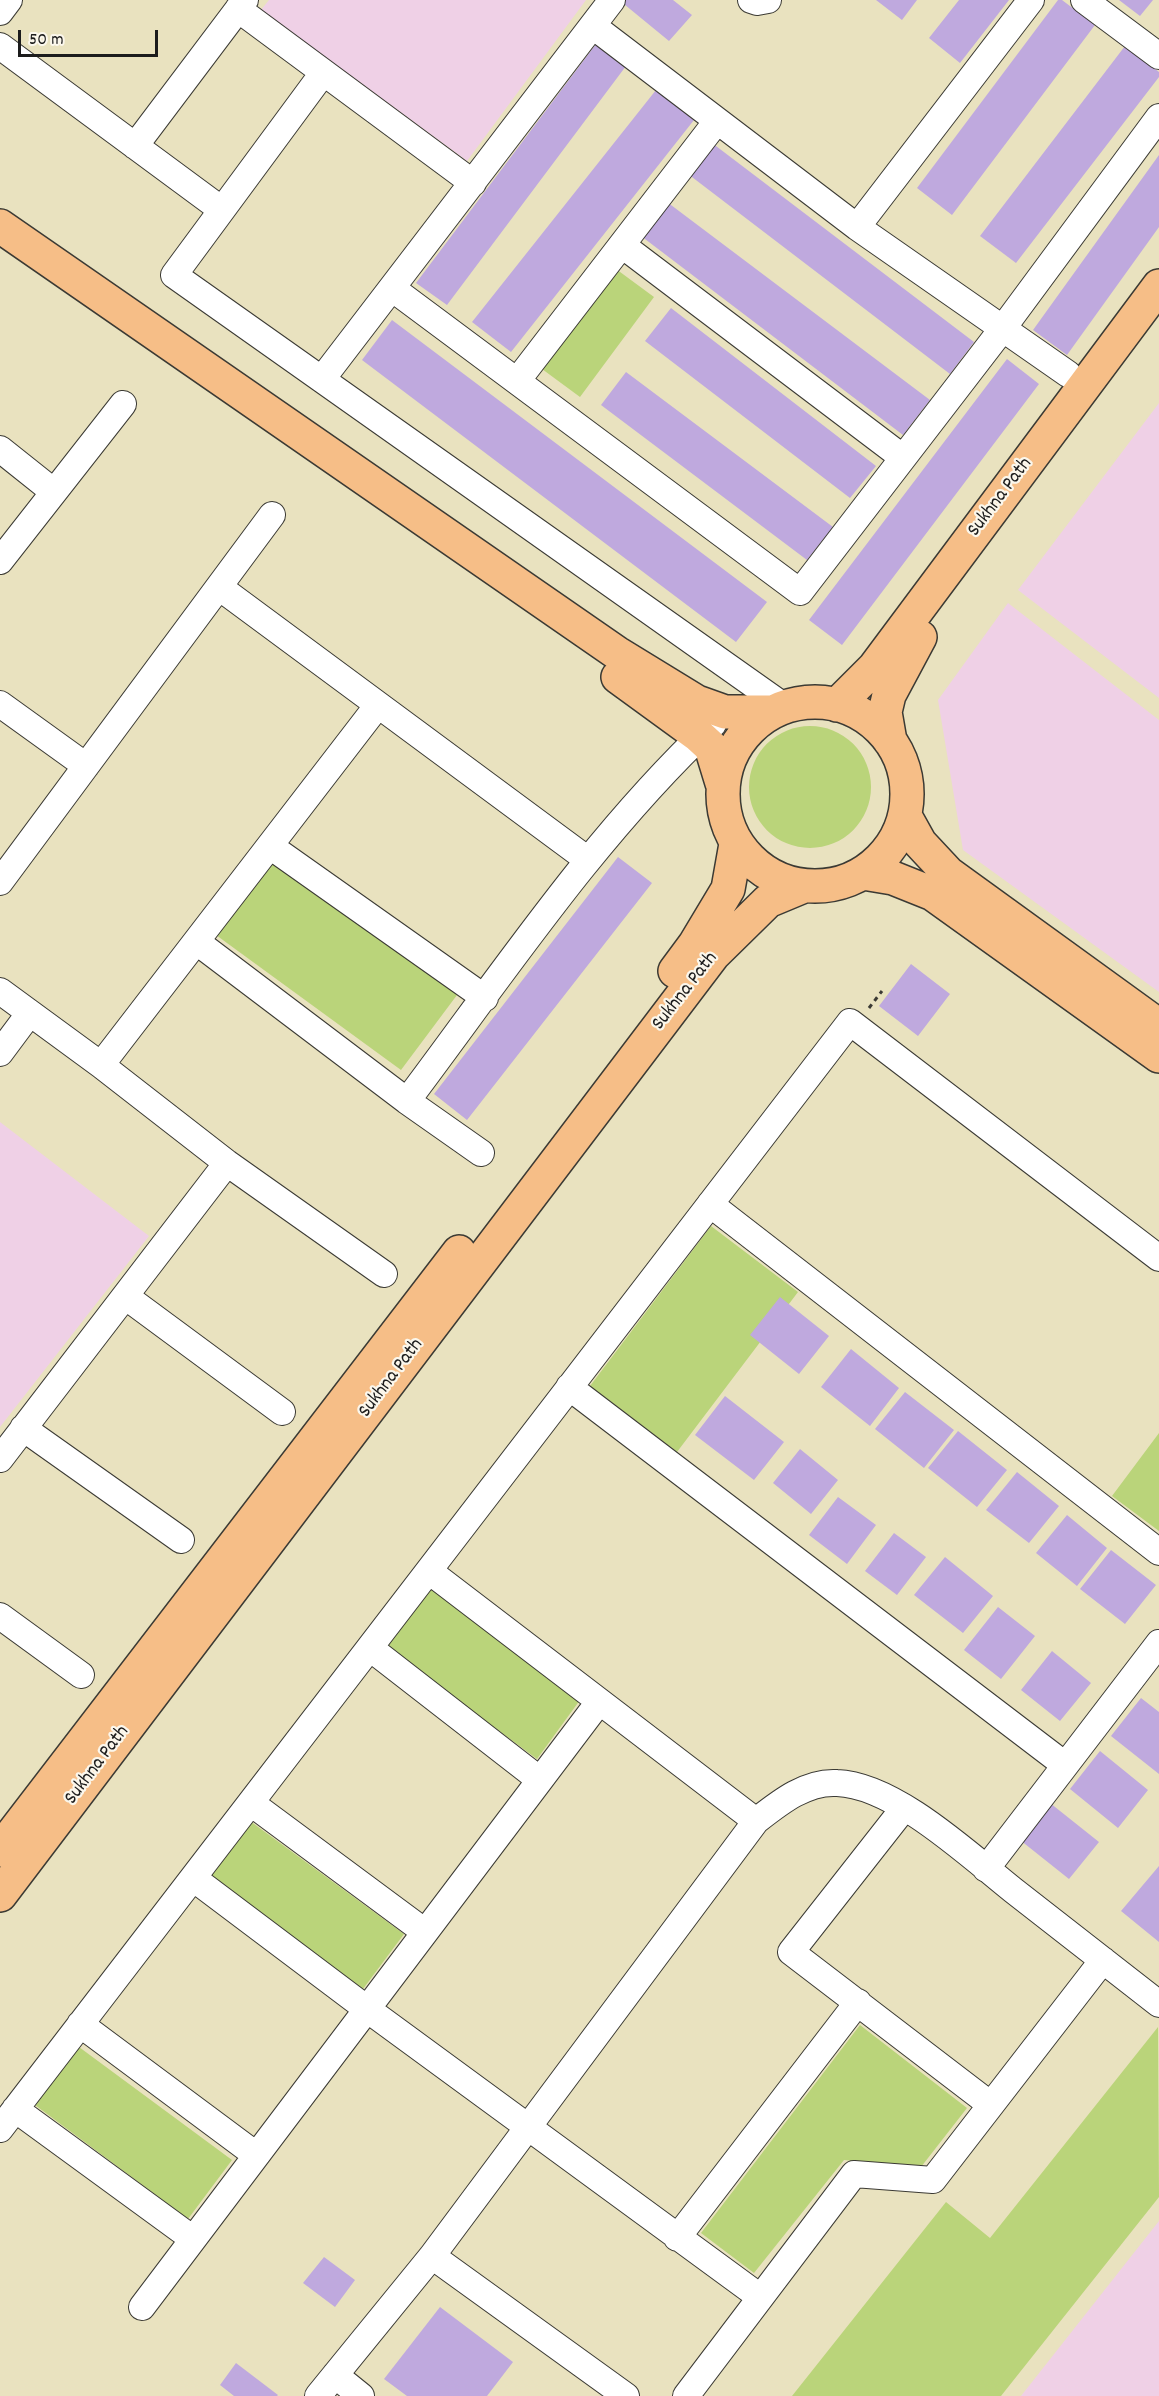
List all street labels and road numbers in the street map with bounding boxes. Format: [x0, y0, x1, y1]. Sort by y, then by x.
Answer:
street label: Sukhna Path [963, 454, 1039, 542]
street label: Sukhna Path [648, 948, 724, 1036]
street label: Sukhna Path [354, 1335, 430, 1423]
street label: Sukhna Path [60, 1722, 136, 1810]

